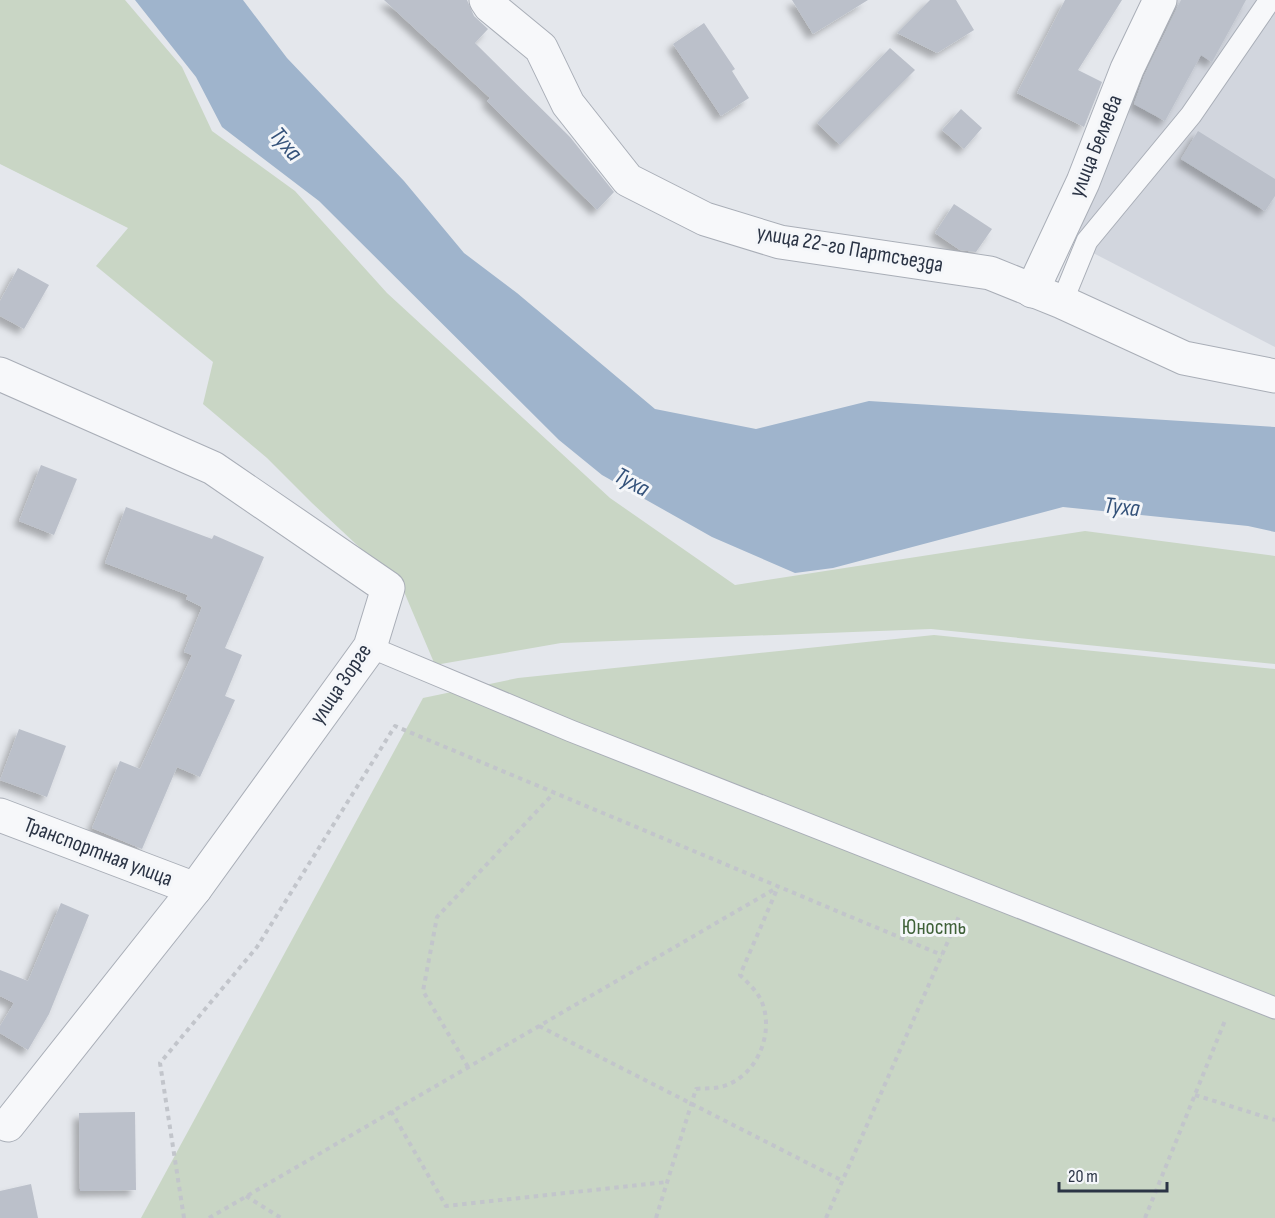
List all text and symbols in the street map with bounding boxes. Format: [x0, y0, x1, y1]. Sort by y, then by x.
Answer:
street label: улица Беляева [1063, 91, 1129, 201]
water label: Туха [263, 121, 309, 167]
street label: улица 22-го Партсъезда [755, 219, 945, 279]
water label: Туха [610, 461, 655, 503]
water label: Туха [1103, 491, 1141, 523]
street label: улица Зорге [304, 639, 378, 729]
street label: Транспортная улица [20, 811, 176, 893]
park label: Юность [902, 914, 966, 941]
scale bar [1059, 1155, 1167, 1193]
text: 20 m [1068, 1166, 1098, 1187]

